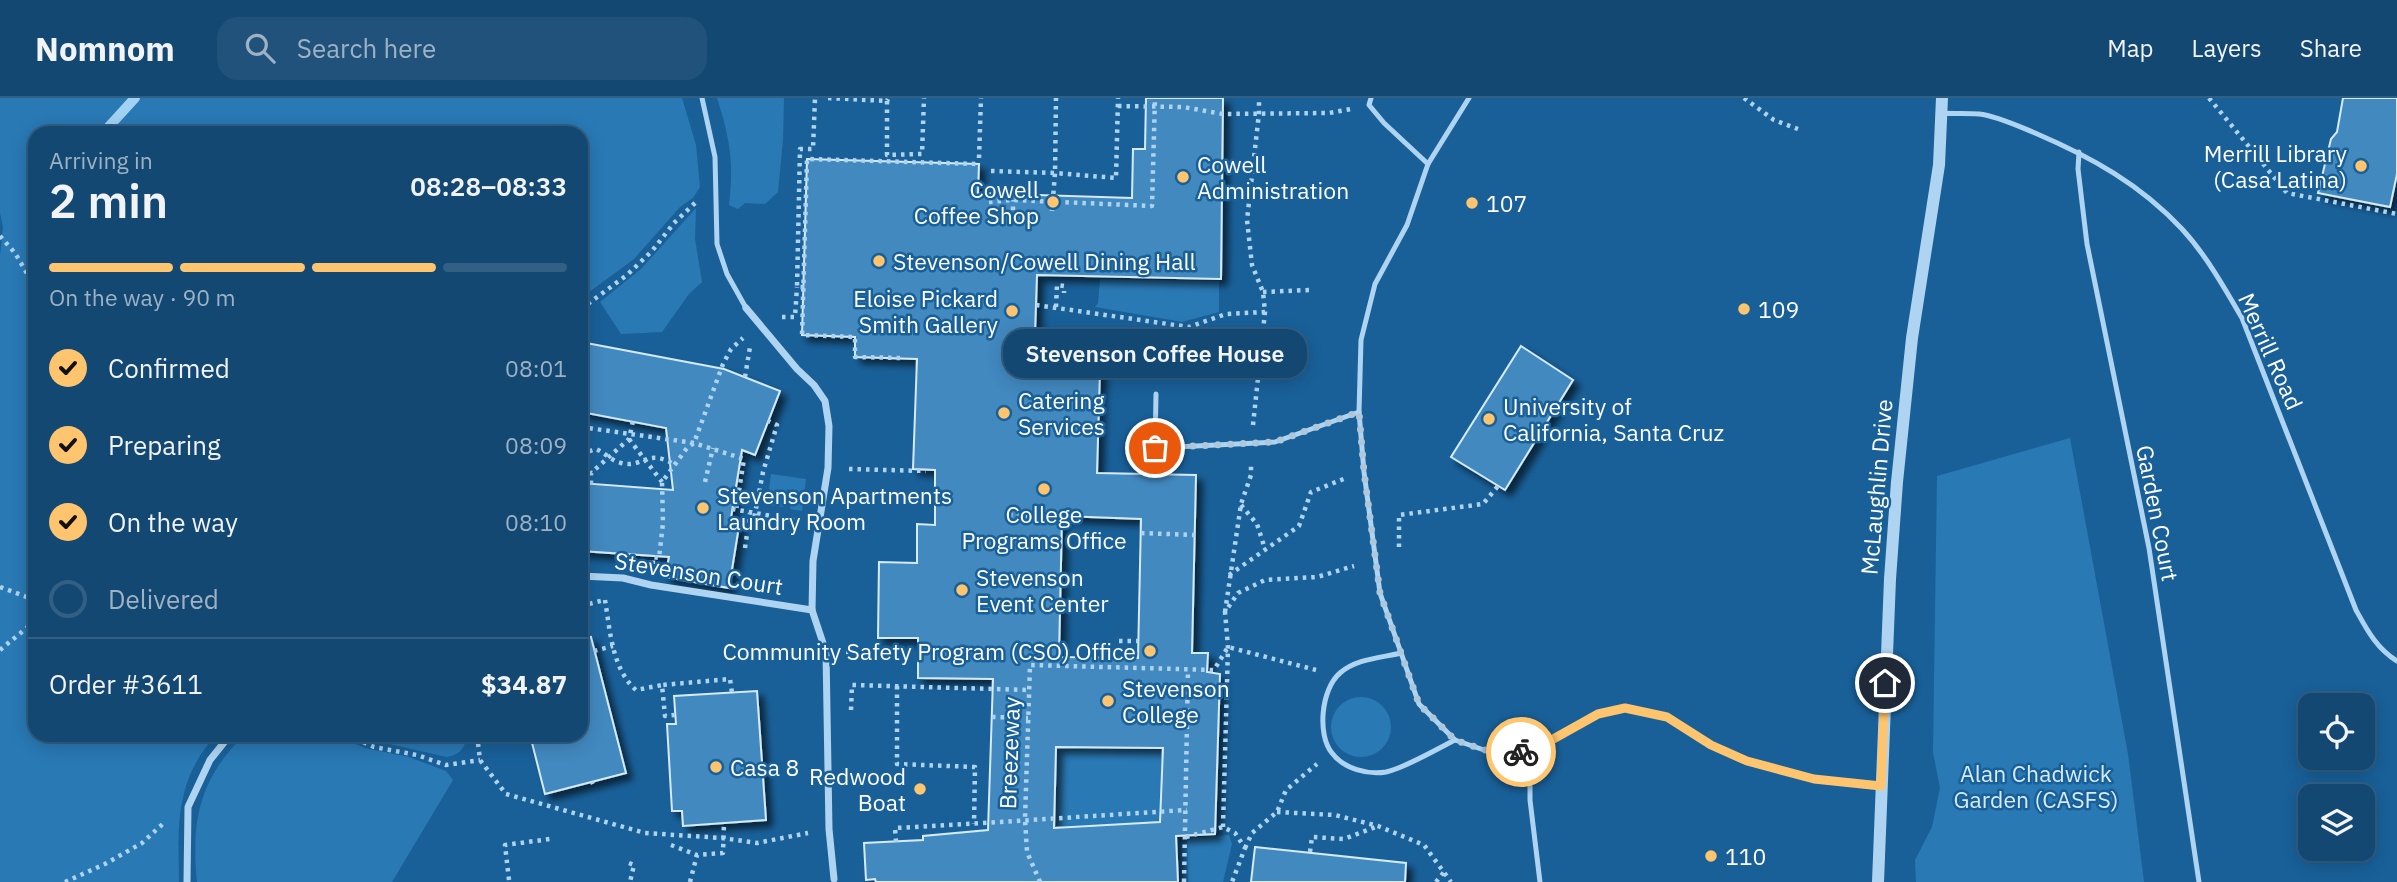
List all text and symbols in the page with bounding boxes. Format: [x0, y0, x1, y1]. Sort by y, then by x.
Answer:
search box [217, 17, 707, 80]
text: Nomnom [35, 27, 175, 70]
icon: search [241, 29, 279, 67]
text: Search here [297, 31, 436, 65]
text: Map [2107, 32, 2154, 64]
text: Layers [2192, 32, 2262, 64]
text: Share [2300, 32, 2362, 64]
place label: Merrill Library (Casa Latina) [2204, 138, 2348, 194]
text: Arriving in [49, 145, 153, 175]
place label: Cowell Administration [1197, 149, 1349, 205]
marker: Merrill Library (Casa Latina) [2353, 158, 2369, 174]
text: 08:28–08:33 [410, 169, 567, 203]
marker: Cowell Administration [1175, 169, 1191, 185]
text: 2 min [49, 171, 168, 231]
place label: Cowell Coffee Shop [914, 174, 1039, 230]
place label: 107 [1486, 188, 1527, 218]
marker: Cowell Coffee Shop [1045, 194, 1061, 210]
marker: 107 [1464, 195, 1480, 211]
place label: Stevenson/Cowell Dining Hall [893, 246, 1196, 276]
marker: Stevenson/Cowell Dining Hall [871, 253, 887, 269]
text: On the way · 90 m [49, 282, 236, 312]
place label: Eloise Pickard Smith Gallery [853, 283, 999, 339]
street label: Merrill Road [2232, 288, 2310, 414]
place label: 109 [1758, 294, 1799, 324]
marker: 109 [1736, 301, 1752, 317]
marker: Eloise Pickard Smith Gallery [1004, 303, 1020, 319]
callout: Stevenson Coffee House [1003, 329, 1307, 378]
text: Stevenson Coffee House [1026, 338, 1284, 368]
icon: check [49, 349, 87, 387]
text: Confirmed [108, 351, 230, 385]
text: 08:01 [505, 353, 567, 383]
place label: Catering Services [1018, 385, 1105, 441]
place label: University of California, Santa Cruz [1503, 391, 1724, 447]
street label: McLaughlin Drive [1853, 398, 1899, 576]
marker: Catering Services [996, 405, 1012, 421]
marker: University of California, Santa Cruz [1481, 411, 1497, 427]
pin [1125, 418, 1185, 478]
icon: check [49, 426, 87, 464]
text: Preparing [108, 428, 221, 462]
icon: bag [1136, 429, 1174, 467]
text: 08:09 [505, 430, 567, 460]
street label: Garden Court [2130, 442, 2186, 584]
place label: Stevenson Apartments Laundry Room [717, 480, 952, 536]
marker: College Programs Office [1036, 481, 1052, 497]
place label: College Programs Office [961, 499, 1127, 555]
marker: Stevenson Apartments Laundry Room [695, 500, 711, 516]
icon: check [49, 503, 87, 541]
text: On the way [108, 505, 238, 539]
text: 08:10 [505, 507, 567, 537]
street label: Stevenson Court [613, 545, 785, 601]
place label: Stevenson Event Center [976, 562, 1109, 618]
text: Delivered [108, 582, 219, 616]
marker: Stevenson Event Center [954, 582, 970, 598]
place label: Community Safety Program (CSO) Office [722, 636, 1136, 666]
marker: Community Safety Program (CSO) Office [1142, 643, 1158, 659]
pin [1855, 653, 1915, 713]
icon: home [1866, 664, 1904, 702]
text: Order #3611 [49, 667, 203, 701]
text: $34.87 [481, 667, 567, 701]
place label: Stevenson College [1122, 673, 1230, 729]
marker: Stevenson College [1100, 693, 1116, 709]
map controls [2298, 693, 2375, 861]
button: locate [2298, 693, 2375, 770]
street label: Breezeway [992, 696, 1026, 810]
courier [1486, 717, 1556, 787]
icon: bike [1502, 733, 1540, 771]
place label: Casa 8 [730, 752, 799, 782]
park label: Alan Chadwick Garden (CASFS) [1953, 758, 2119, 814]
marker: Casa 8 [708, 759, 724, 775]
place label: Redwood Boat [809, 761, 906, 817]
marker: Redwood Boat [912, 781, 928, 797]
button: layers [2298, 784, 2375, 861]
place label: 110 [1725, 841, 1766, 871]
marker: 110 [1703, 848, 1719, 864]

